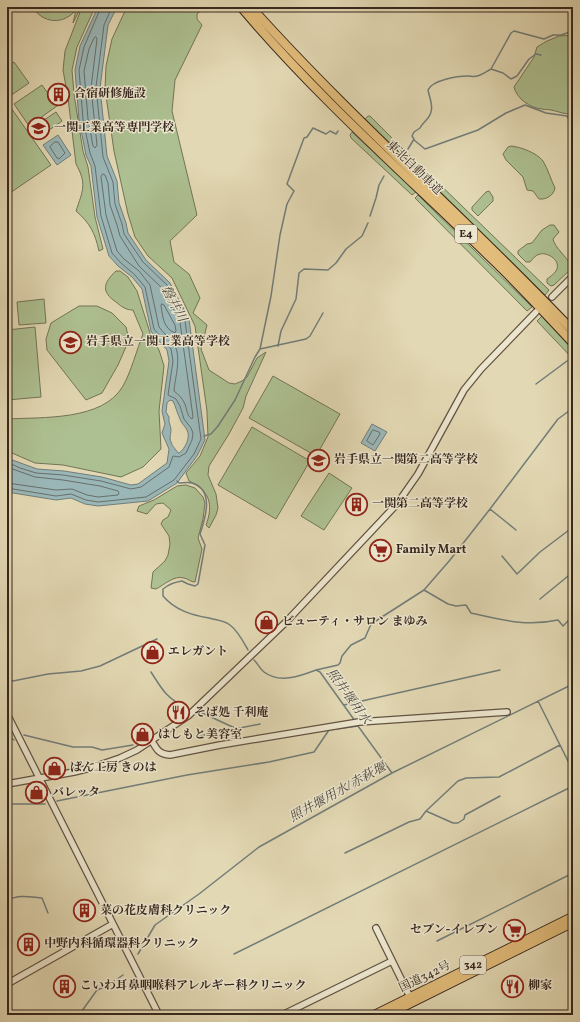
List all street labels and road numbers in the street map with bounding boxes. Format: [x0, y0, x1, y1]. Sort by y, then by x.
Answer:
street label: 東北自動車道 [383, 137, 445, 199]
road number: E4 [455, 225, 477, 243]
road number: 342 [460, 956, 486, 974]
street label: 国道342号 [396, 958, 454, 996]

